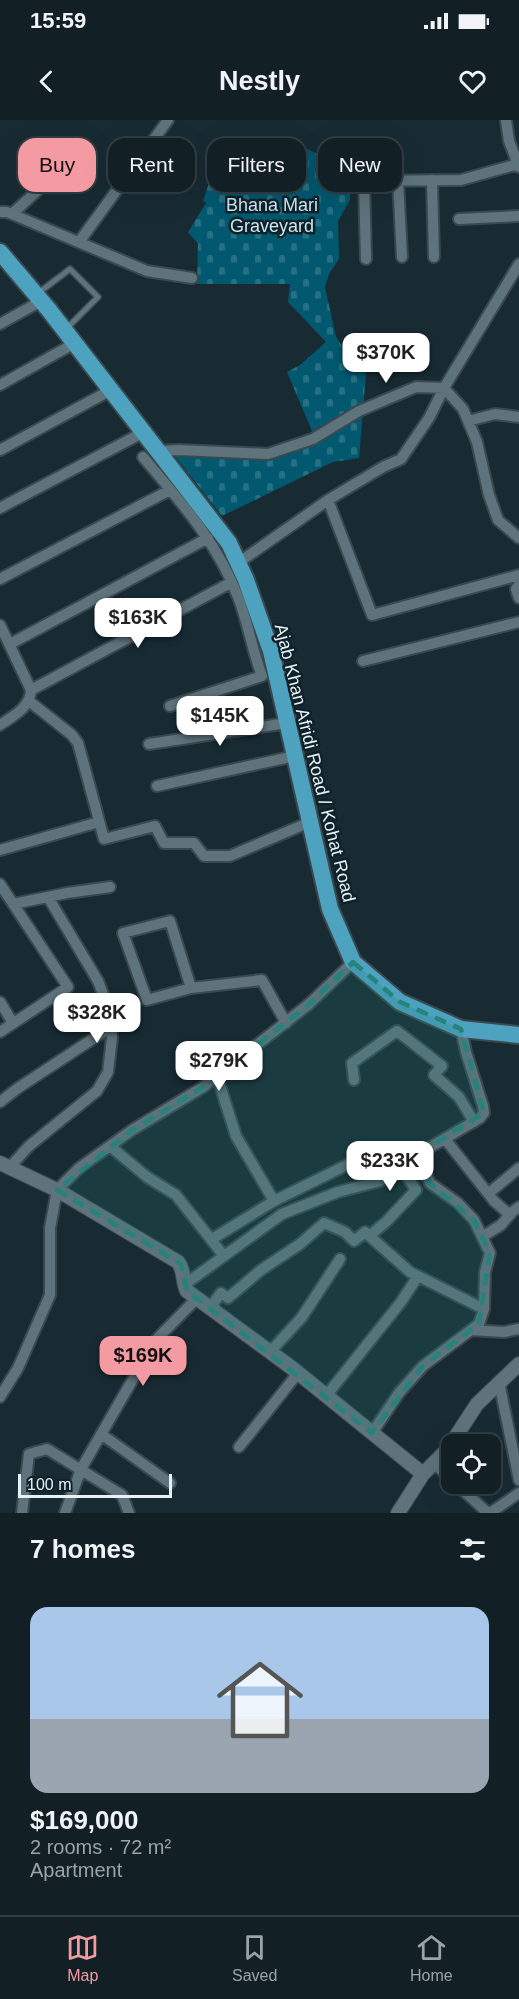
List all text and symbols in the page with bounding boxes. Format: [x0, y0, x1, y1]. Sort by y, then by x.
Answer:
text: 15:59 [30, 8, 86, 33]
icon: back [30, 65, 63, 98]
icon: heart [456, 65, 489, 98]
text: Nestly [219, 66, 300, 96]
chip: Buy [18, 138, 96, 192]
chip: Rent [108, 138, 195, 192]
chip: Filters [207, 138, 306, 192]
chip: New [318, 138, 402, 192]
park label: Bhana Mari Graveyard [226, 195, 318, 236]
pin: $370K [344, 333, 428, 384]
text: $370K [357, 341, 415, 363]
pin: $163K [96, 598, 180, 649]
text: $163K [109, 606, 167, 628]
street label: Ajab Khan Afridi Road / Kohat Road [271, 622, 359, 904]
pin: $145K [178, 696, 262, 747]
text: $145K [191, 704, 249, 726]
pin: $328K [55, 993, 139, 1044]
text: $328K [68, 1001, 126, 1023]
pin: $279K [177, 1041, 261, 1092]
text: $279K [190, 1049, 248, 1071]
pin: $233K [348, 1141, 432, 1192]
text: $233K [361, 1149, 419, 1171]
pin: $169K [101, 1336, 185, 1387]
text: $169K [114, 1344, 172, 1366]
map controls [441, 1434, 501, 1494]
button: locate [441, 1434, 501, 1494]
scale bar [18, 1471, 172, 1498]
text: 100 m [27, 1476, 71, 1493]
icon: filters [456, 1533, 489, 1566]
text: 7 homes [30, 1534, 136, 1564]
icon: home [206, 1646, 314, 1754]
text: $169,000 [30, 1805, 138, 1835]
text: 2 rooms · 72 m² [30, 1836, 171, 1858]
text: Apartment [30, 1859, 122, 1881]
tab: Map [66, 1931, 99, 1985]
tab: Saved [232, 1931, 277, 1985]
tab: Home [410, 1931, 453, 1985]

